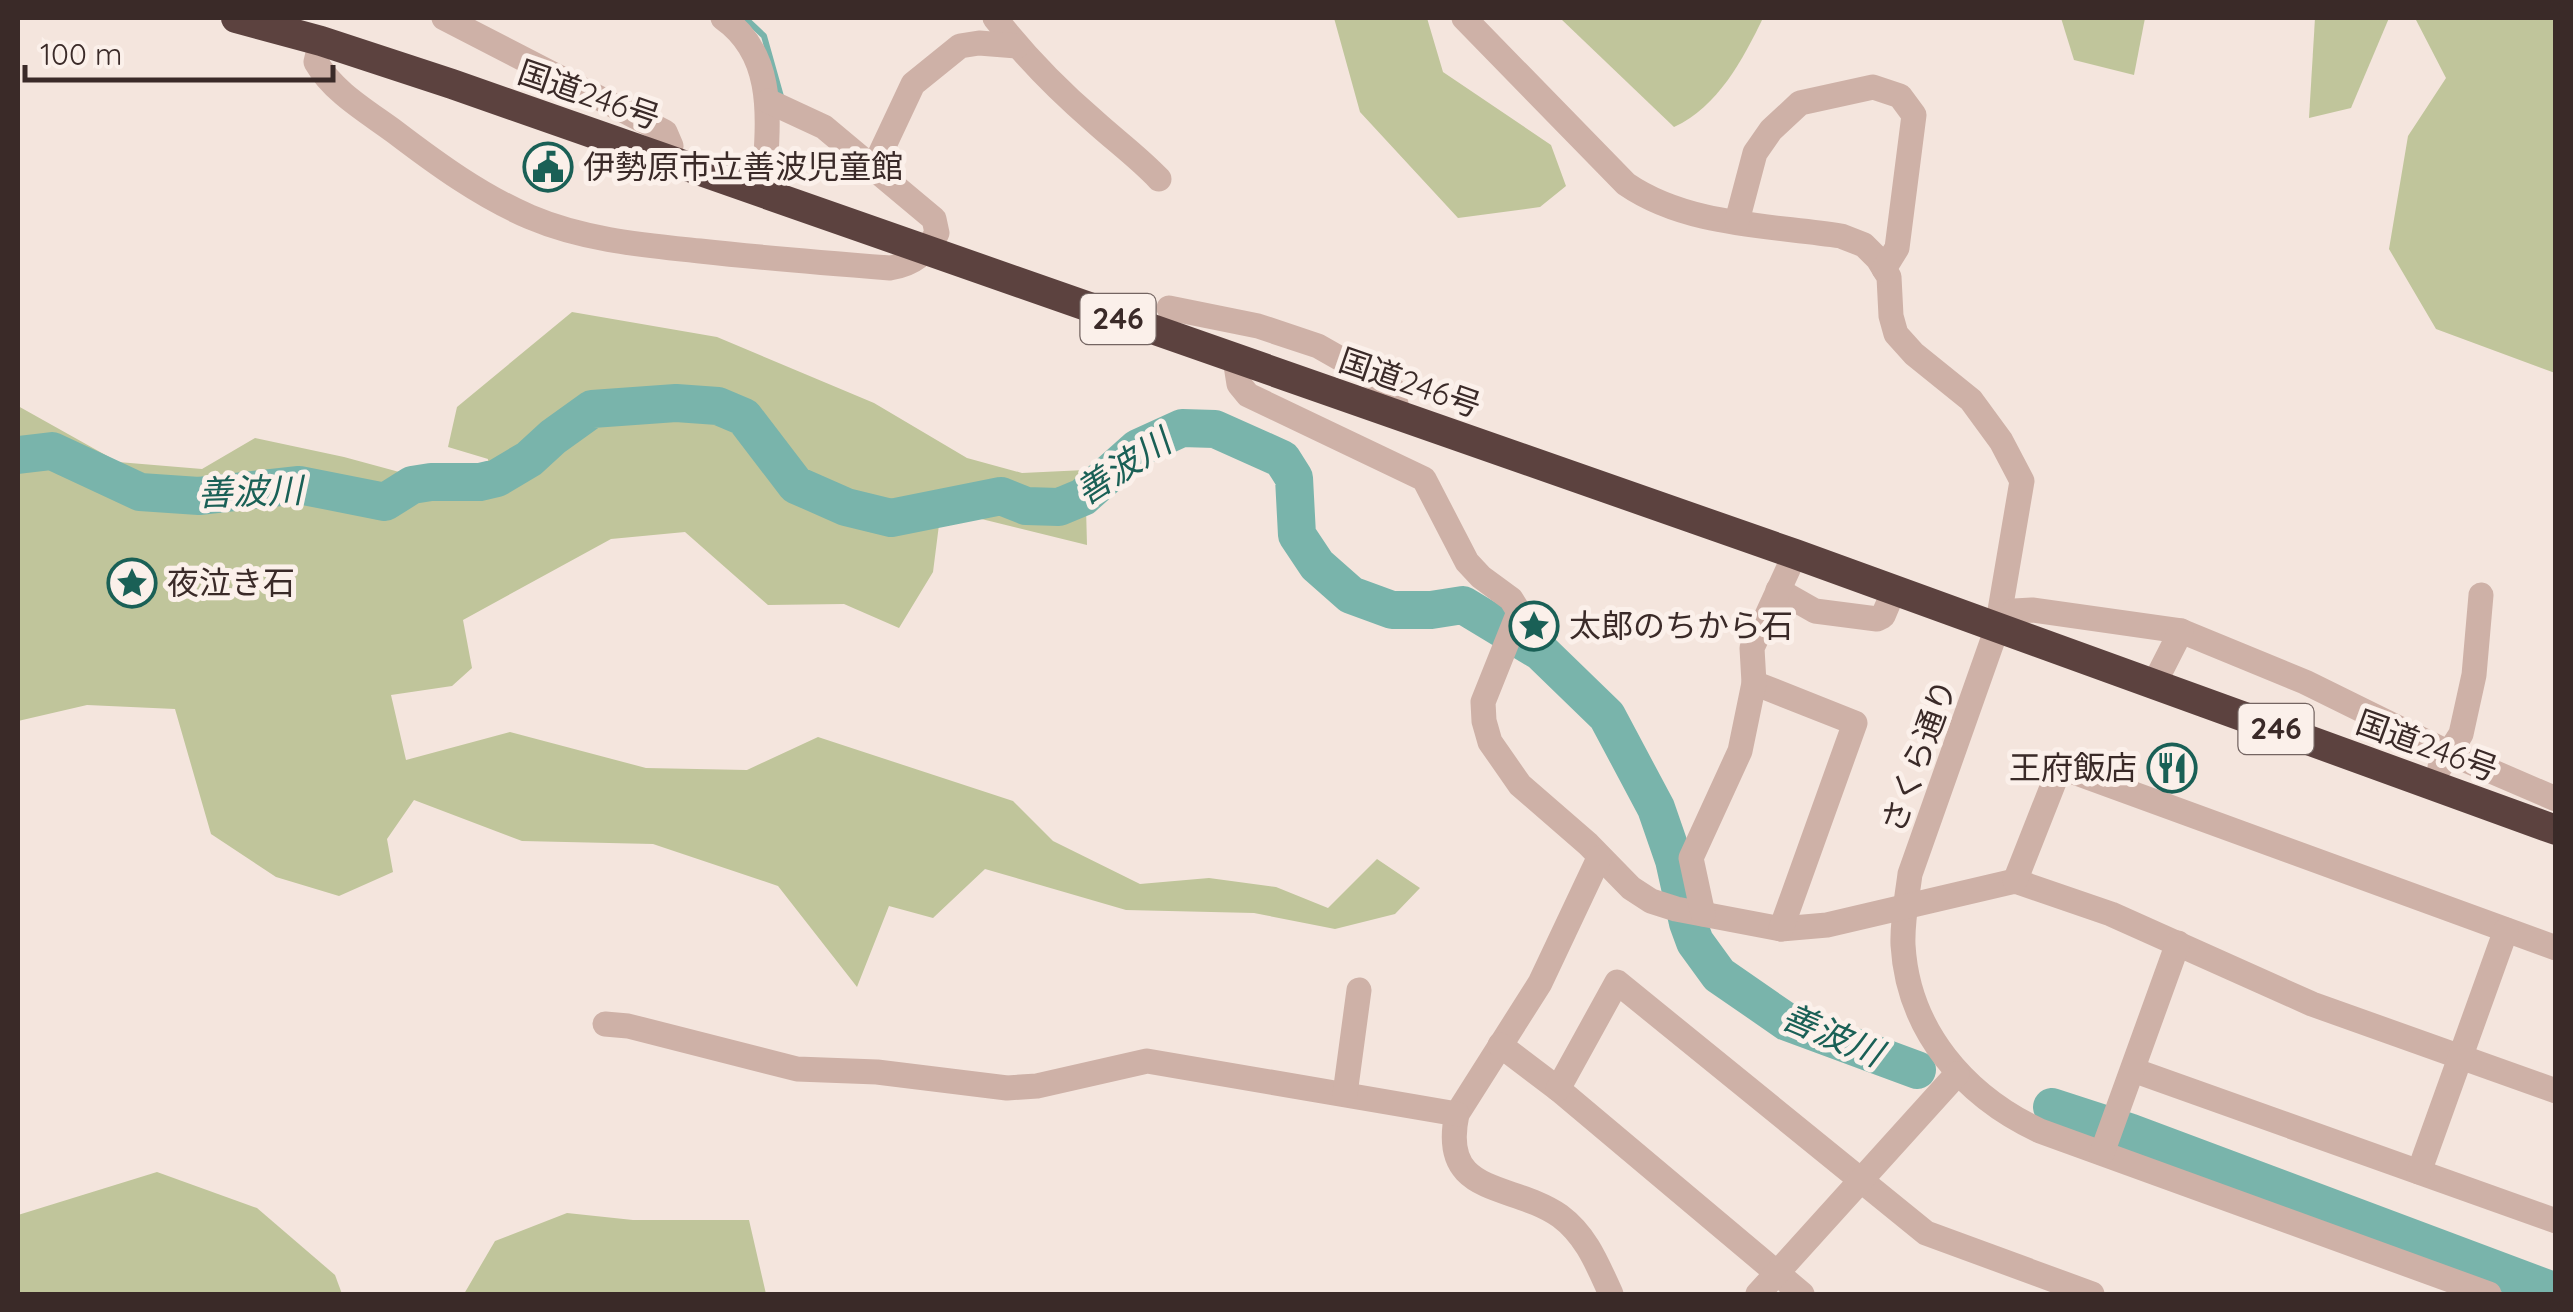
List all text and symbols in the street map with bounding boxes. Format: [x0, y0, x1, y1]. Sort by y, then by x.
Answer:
scale bar [25, 20, 332, 82]
text: 100 m [40, 35, 122, 73]
street label: 国道246号 [513, 51, 665, 137]
public building icon: 伊勢原市立善波児童館 [522, 141, 574, 193]
place label: 伊勢原市立善波児童館 [583, 146, 903, 186]
road number: 246 [1080, 294, 1156, 344]
street label: 国道246号 [1334, 339, 1486, 425]
water label: 善波川 [1066, 417, 1182, 513]
water label: 善波川 [197, 467, 307, 515]
place icon: 夜泣き石 [106, 557, 158, 609]
place label: 夜泣き石 [167, 562, 295, 602]
place icon: 太郎のちから石 [1508, 600, 1560, 652]
place label: 太郎のちから石 [1569, 605, 1793, 645]
street label: さくら通り [1872, 674, 1964, 838]
street label: 国道246号 [2351, 701, 2503, 789]
road number: 246 [2238, 704, 2314, 754]
restaurant icon: 王府飯店 [2146, 742, 2198, 794]
place label: 王府飯店 [2009, 747, 2137, 787]
water label: 善波川 [1775, 993, 1893, 1076]

